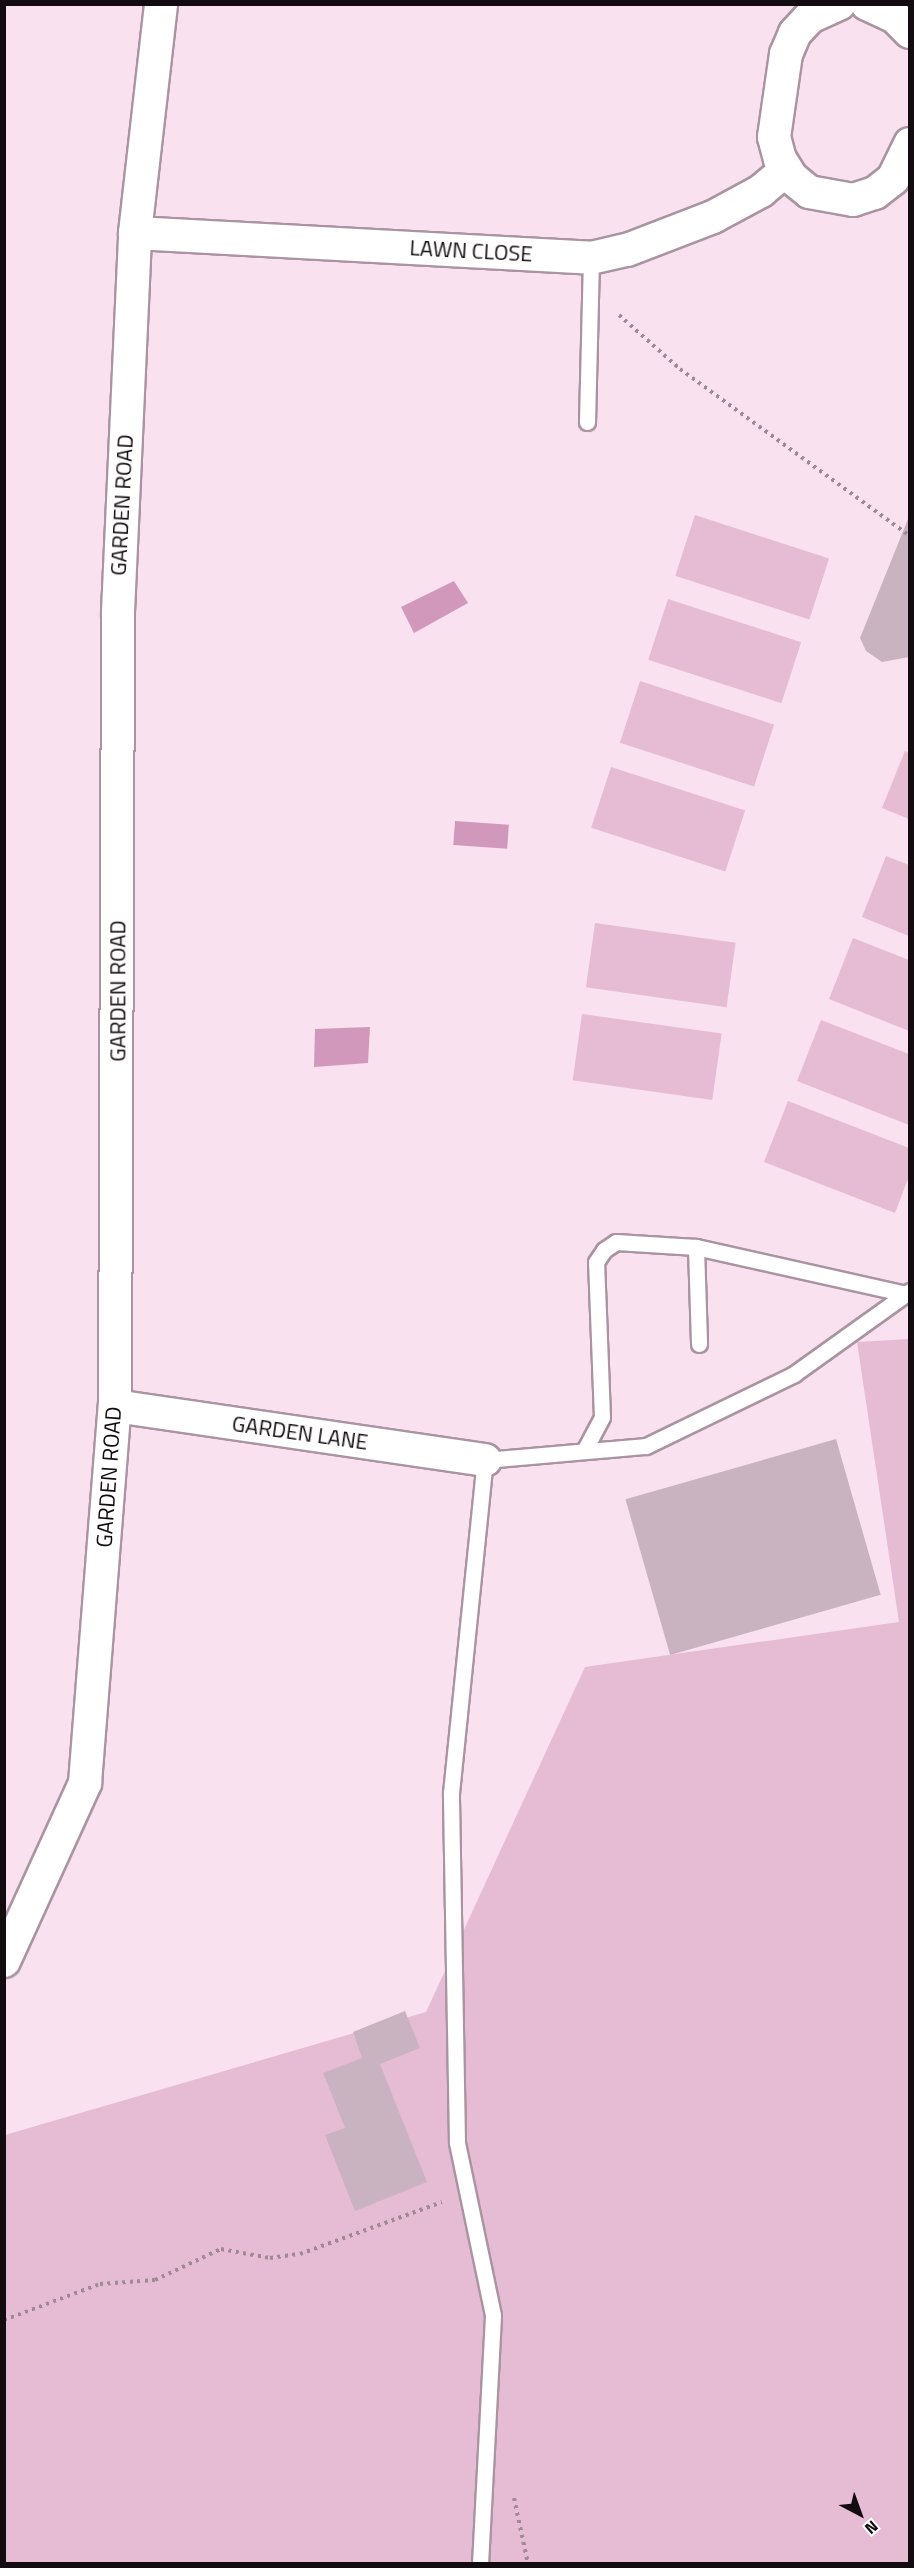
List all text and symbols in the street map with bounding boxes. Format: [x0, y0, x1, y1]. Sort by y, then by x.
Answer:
street label: LAWN CLOSE [409, 235, 533, 267]
street label: GARDEN ROAD [105, 434, 139, 576]
street label: GARDEN ROAD [105, 920, 131, 1062]
street label: GARDEN ROAD [91, 1406, 127, 1548]
street label: GARDEN LANE [230, 1410, 370, 1456]
north arrow [830, 2484, 890, 2544]
text: N [860, 2515, 884, 2540]

